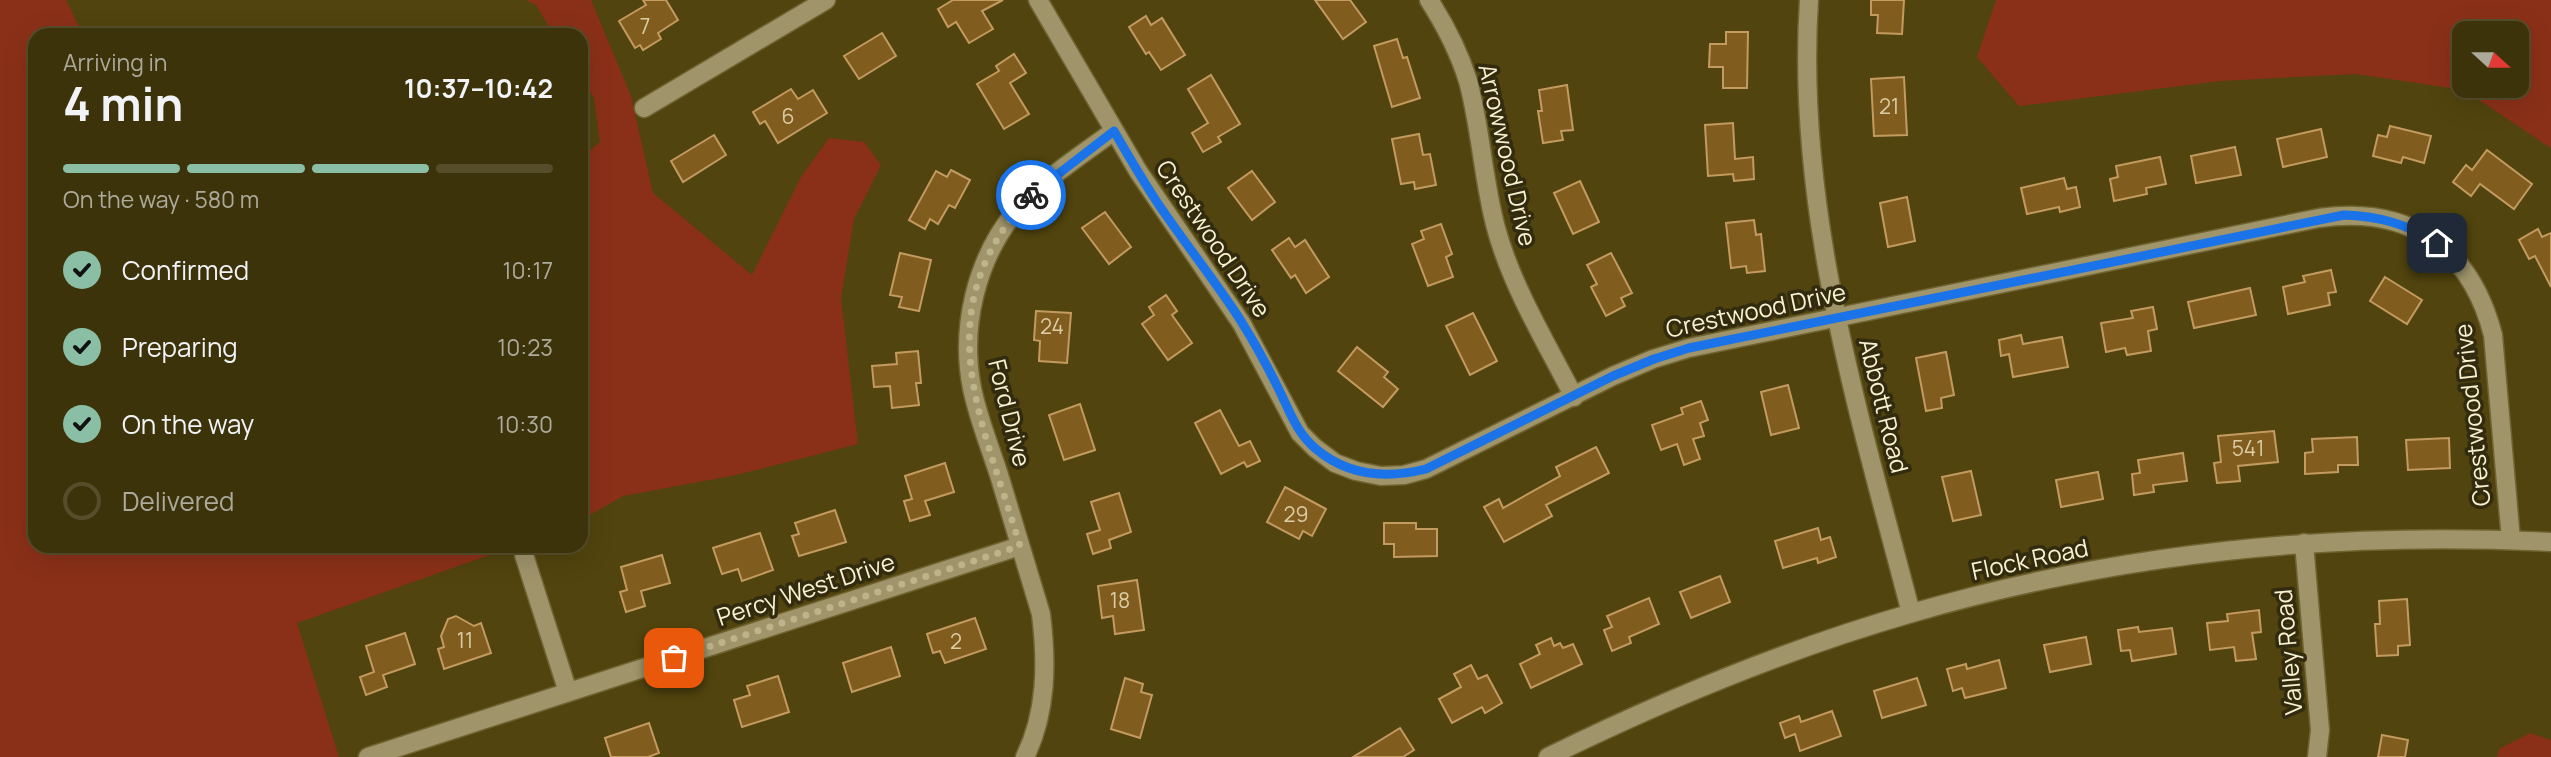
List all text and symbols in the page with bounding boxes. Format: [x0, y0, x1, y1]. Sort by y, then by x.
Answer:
house number: 7 [640, 12, 650, 40]
north arrow [2452, 21, 2529, 98]
map controls [2452, 21, 2529, 98]
text: Arriving in [63, 46, 168, 78]
street label: Arrowwood Drive [1471, 60, 1545, 249]
text: 10:37–10:42 [404, 70, 553, 106]
text: 4 min [63, 72, 183, 135]
house number: 21 [1879, 92, 1899, 120]
house number: 6 [781, 102, 795, 130]
street label: Crestwood Drive [1149, 153, 1279, 323]
courier [996, 160, 1066, 230]
icon: bike [1012, 176, 1050, 214]
text: On the way · 580 m [63, 183, 259, 215]
pin [2407, 213, 2467, 273]
icon: home [2418, 224, 2456, 262]
icon: check [63, 251, 101, 289]
text: Confirmed [122, 252, 249, 288]
text: 10:17 [503, 254, 553, 286]
street label: Crestwood Drive [1663, 274, 1849, 345]
house number: 24 [1040, 312, 1064, 340]
street label: Crestwood Drive [2446, 322, 2497, 508]
icon: check [63, 328, 101, 366]
text: Preparing [122, 329, 238, 365]
text: 10:23 [497, 331, 553, 363]
street label: Abbott Road [1852, 335, 1917, 476]
street label: Ford Drive [981, 356, 1040, 470]
icon: check [63, 405, 101, 443]
text: On the way [122, 406, 254, 442]
text: 10:30 [496, 408, 553, 440]
house number: 541 [2232, 434, 2264, 462]
text: Delivered [122, 483, 234, 519]
house number: 29 [1283, 500, 1309, 528]
street label: Flock Road [1968, 530, 2091, 587]
street label: Percy West Drive [712, 544, 899, 633]
house number: 18 [1110, 586, 1130, 614]
street label: Valley Road [2266, 588, 2309, 716]
house number: 11 [457, 626, 473, 654]
house number: 2 [950, 627, 962, 655]
pin [644, 628, 704, 688]
icon: bag [655, 639, 693, 677]

